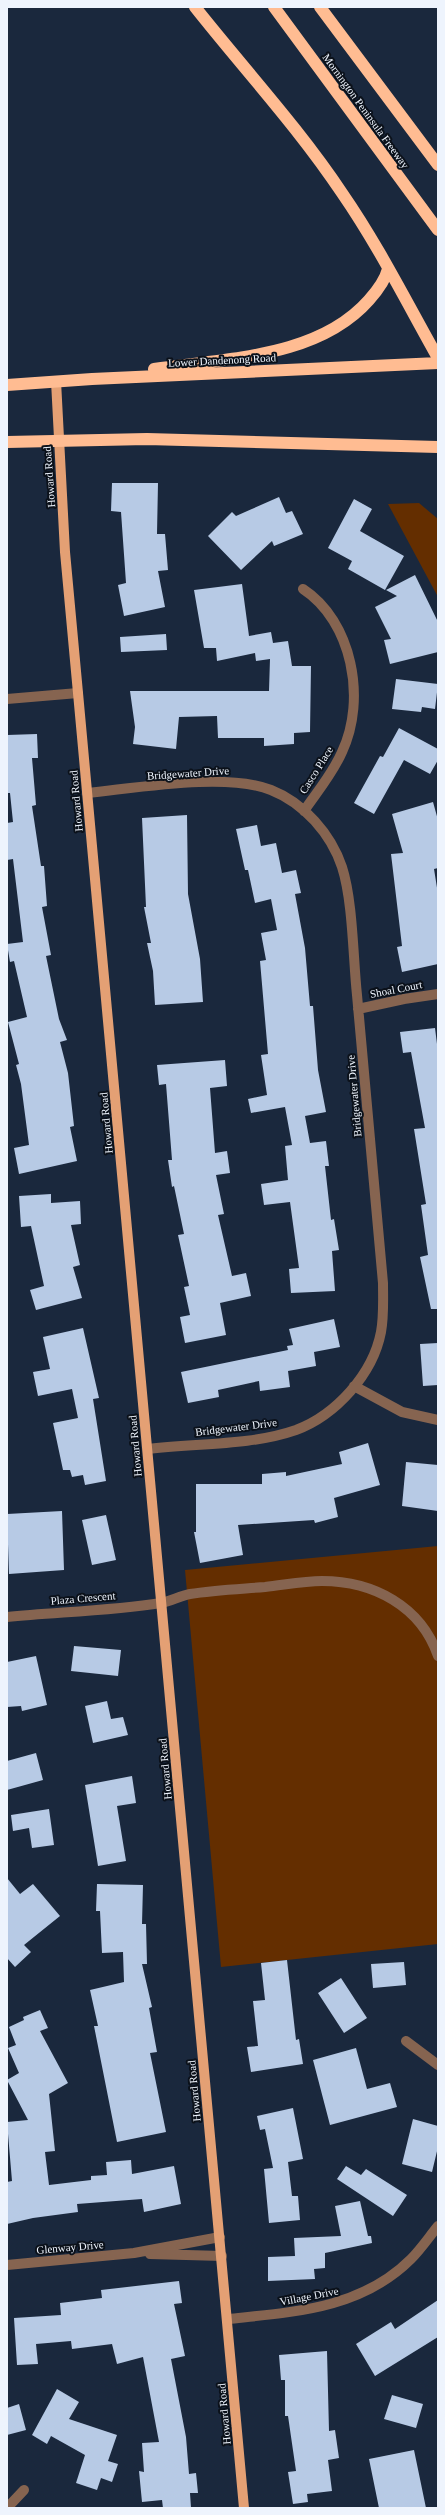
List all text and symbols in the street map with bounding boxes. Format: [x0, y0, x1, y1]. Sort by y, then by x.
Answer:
street label: Mornington Peninsula Freeway [320, 51, 412, 171]
street label: Lower Dandenong Road [168, 351, 277, 369]
street label: Howard Road [41, 445, 57, 508]
street label: Casco Place [297, 744, 335, 796]
street label: Bridgewater Drive [147, 764, 230, 782]
street label: Howard Road [67, 769, 85, 832]
street label: Shoal Court [369, 978, 423, 1000]
street label: Bridgewater Drive [344, 1054, 364, 1137]
street label: Howard Road [97, 1091, 115, 1154]
street label: Howard Road [126, 1414, 144, 1477]
street label: Bridgewater Drive [194, 1416, 278, 1438]
street label: Plaza Crescent [50, 1589, 116, 1607]
street label: Howard Road [156, 1737, 174, 1800]
street label: Howard Road [185, 2059, 203, 2122]
street label: Glenway Drive [36, 2238, 104, 2256]
street label: Village Drive [279, 2284, 339, 2308]
street label: Howard Road [215, 2382, 233, 2445]

